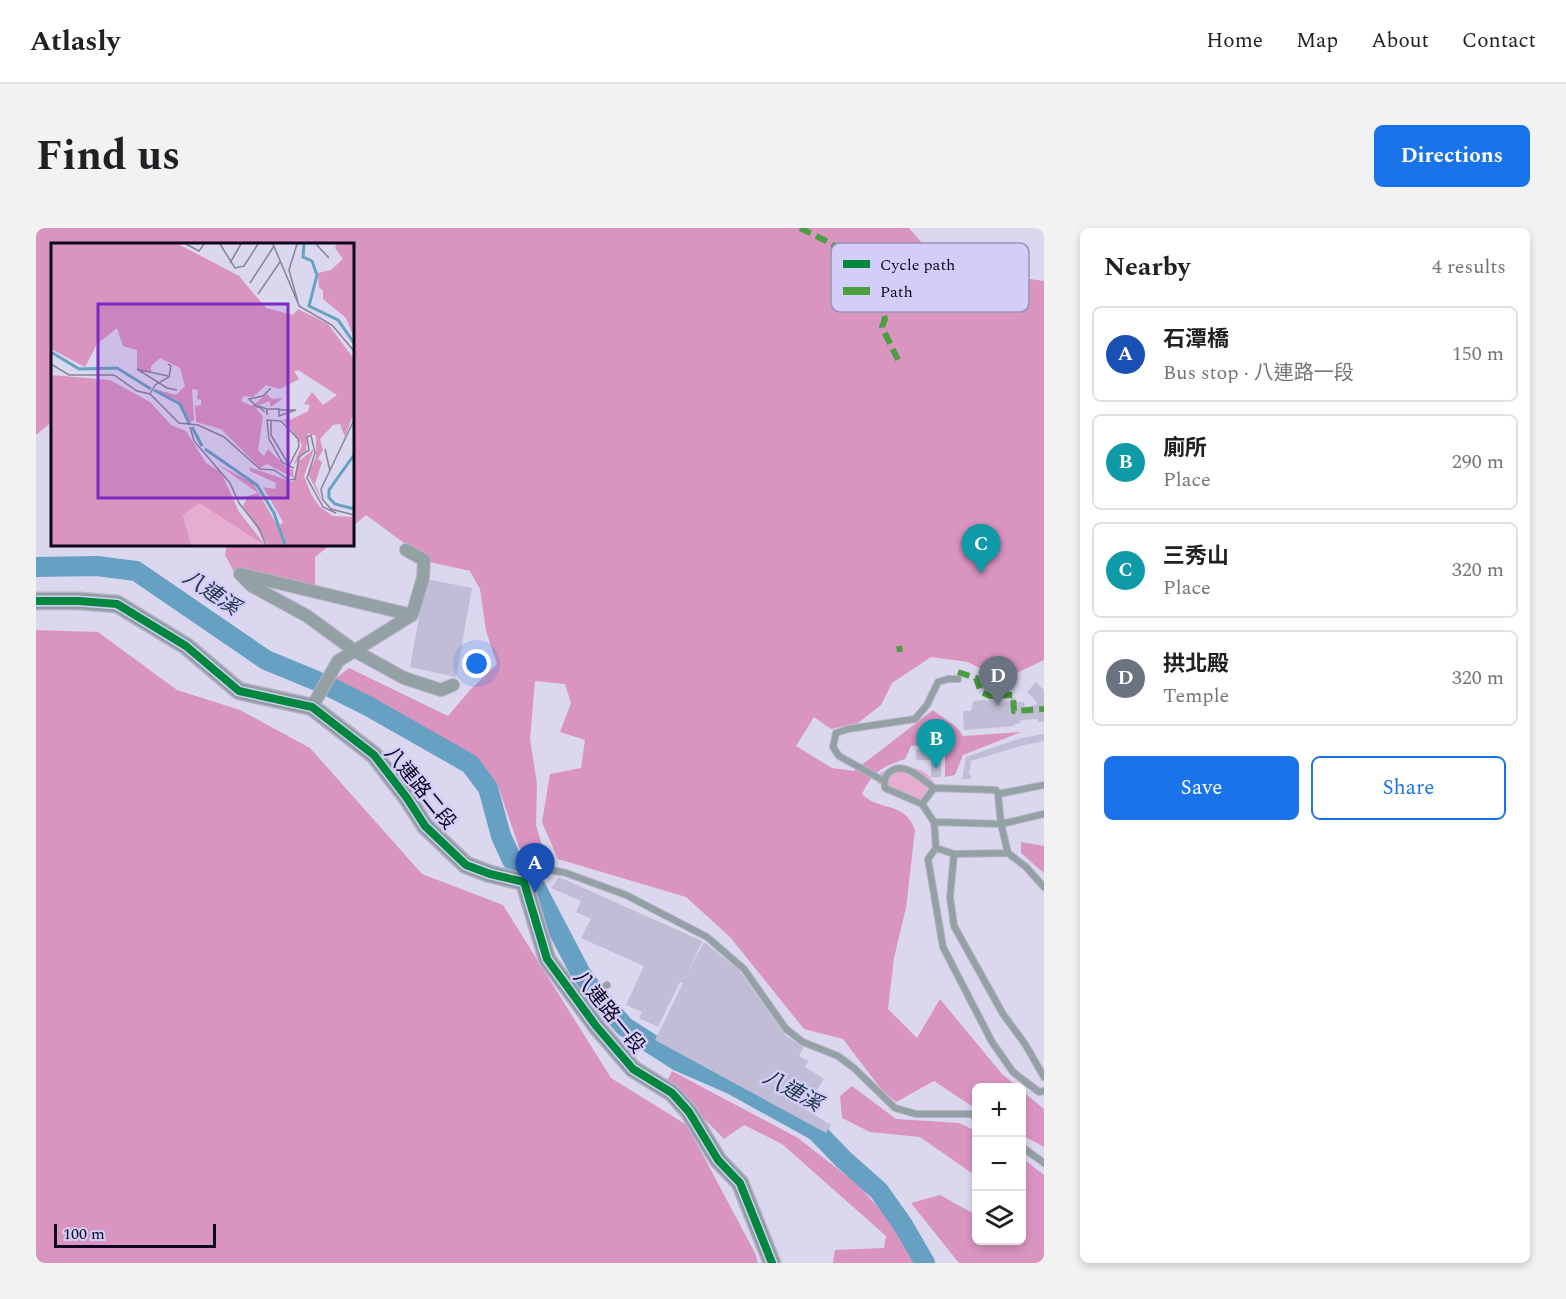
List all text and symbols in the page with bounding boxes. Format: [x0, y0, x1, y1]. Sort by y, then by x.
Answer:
text: Atlasly [30, 20, 120, 63]
text: Home [1206, 25, 1263, 57]
text: Map [1296, 25, 1338, 57]
text: About [1371, 25, 1429, 57]
text: Contact [1462, 25, 1536, 57]
text: Find us [36, 125, 180, 188]
button: Directions [1374, 125, 1530, 187]
inset map [51, 243, 354, 546]
legend [831, 243, 1029, 312]
text: Nearby [1104, 247, 1190, 287]
text: 4 results [1432, 252, 1506, 282]
text: Cycle path [880, 253, 955, 277]
text: Path [880, 280, 913, 304]
text: 石潭橋 [1163, 323, 1229, 356]
text: A [1118, 339, 1133, 369]
text: 150 m [1452, 339, 1504, 369]
text: Bus stop · 八連路一段 [1163, 358, 1354, 388]
text: 廁所 [1163, 432, 1207, 465]
text: B [1118, 447, 1133, 477]
text: 290 m [1452, 447, 1504, 477]
text: Place [1163, 465, 1211, 495]
pin: C [962, 524, 1000, 574]
text: 三秀山 [1163, 540, 1229, 573]
text: C [1118, 555, 1133, 585]
text: 320 m [1452, 555, 1504, 585]
water label: 八連溪 [176, 562, 249, 626]
text: Place [1163, 573, 1211, 603]
text: 拱北殿 [1163, 648, 1229, 681]
your location [462, 649, 491, 678]
pin: D [978, 656, 1018, 706]
text: D [1117, 663, 1134, 693]
text: 320 m [1452, 663, 1504, 693]
text: Temple [1163, 681, 1229, 711]
pin: B [916, 720, 956, 769]
street label: 八連路二段 [377, 740, 463, 836]
button: Save [1104, 756, 1299, 820]
button: Share [1311, 756, 1506, 820]
pin: A [516, 844, 554, 893]
street label: 八連路一段 [566, 964, 652, 1060]
water label: 八連溪 [757, 1062, 830, 1122]
map controls [972, 1083, 1026, 1245]
button: + [972, 1083, 1026, 1137]
button: − [972, 1137, 1026, 1191]
button: layers [972, 1191, 1026, 1245]
scale bar [54, 1221, 216, 1248]
text: 100 m [63, 1222, 105, 1246]

